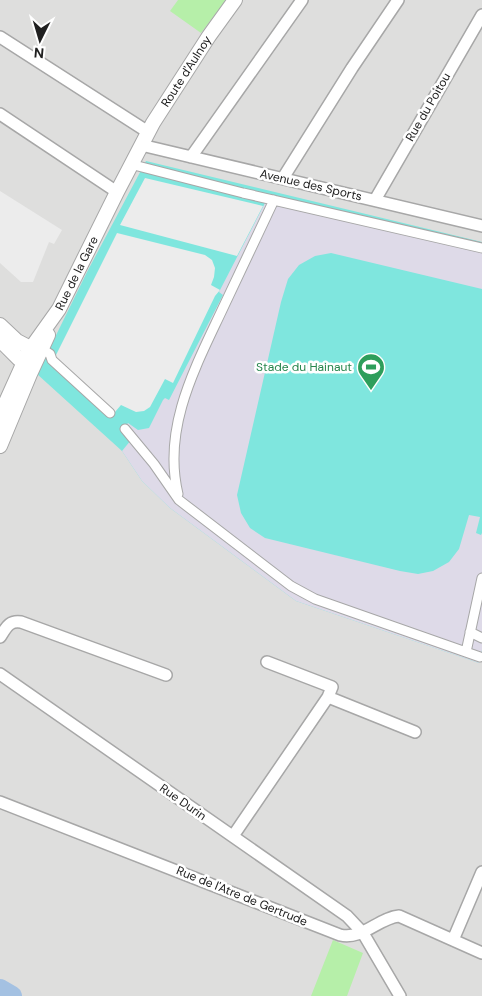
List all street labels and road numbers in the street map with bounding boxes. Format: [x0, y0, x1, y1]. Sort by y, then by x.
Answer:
street label: Route d'Aulnoy [157, 32, 215, 110]
street label: Rue du Poitou [402, 70, 454, 144]
street label: Avenue des Sports [258, 165, 364, 205]
street label: Rue de la Gare [52, 233, 102, 313]
street label: Rue Durin [157, 780, 210, 824]
street label: Rue de l'Atre de Gertrude [174, 862, 310, 930]

